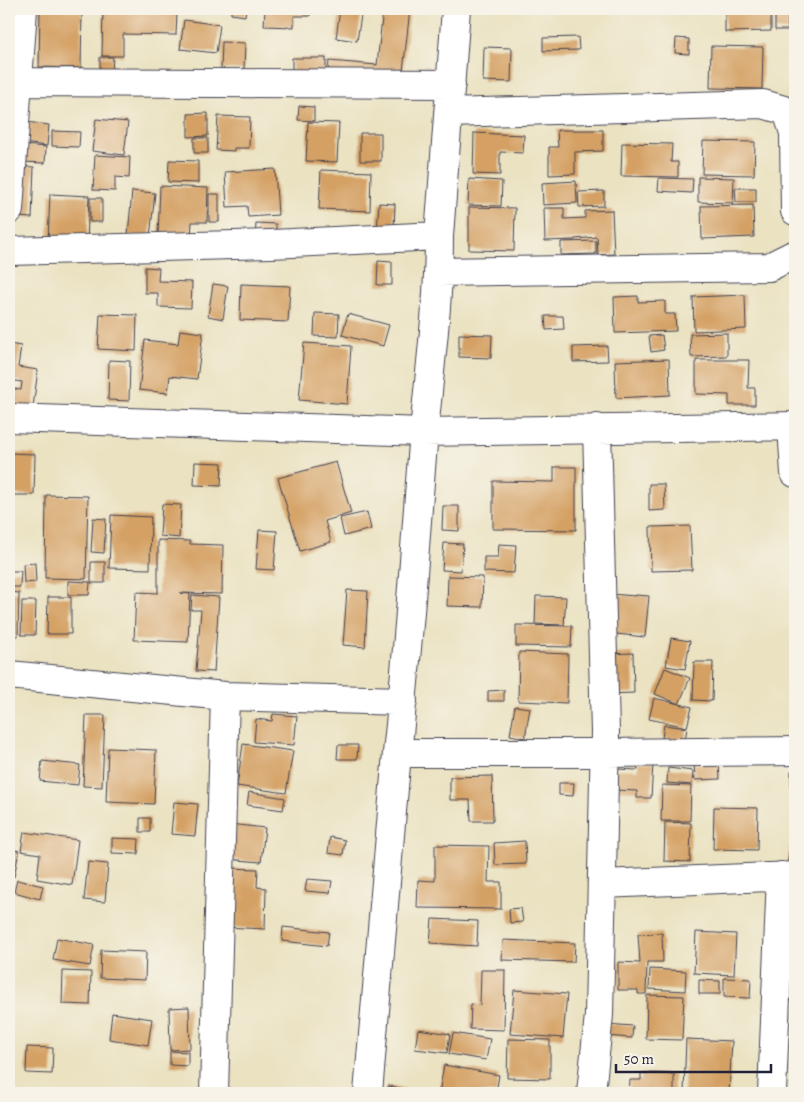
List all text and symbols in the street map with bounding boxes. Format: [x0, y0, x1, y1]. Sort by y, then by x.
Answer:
scale bar [616, 1042, 772, 1074]
text: 50 m [624, 1049, 654, 1069]

